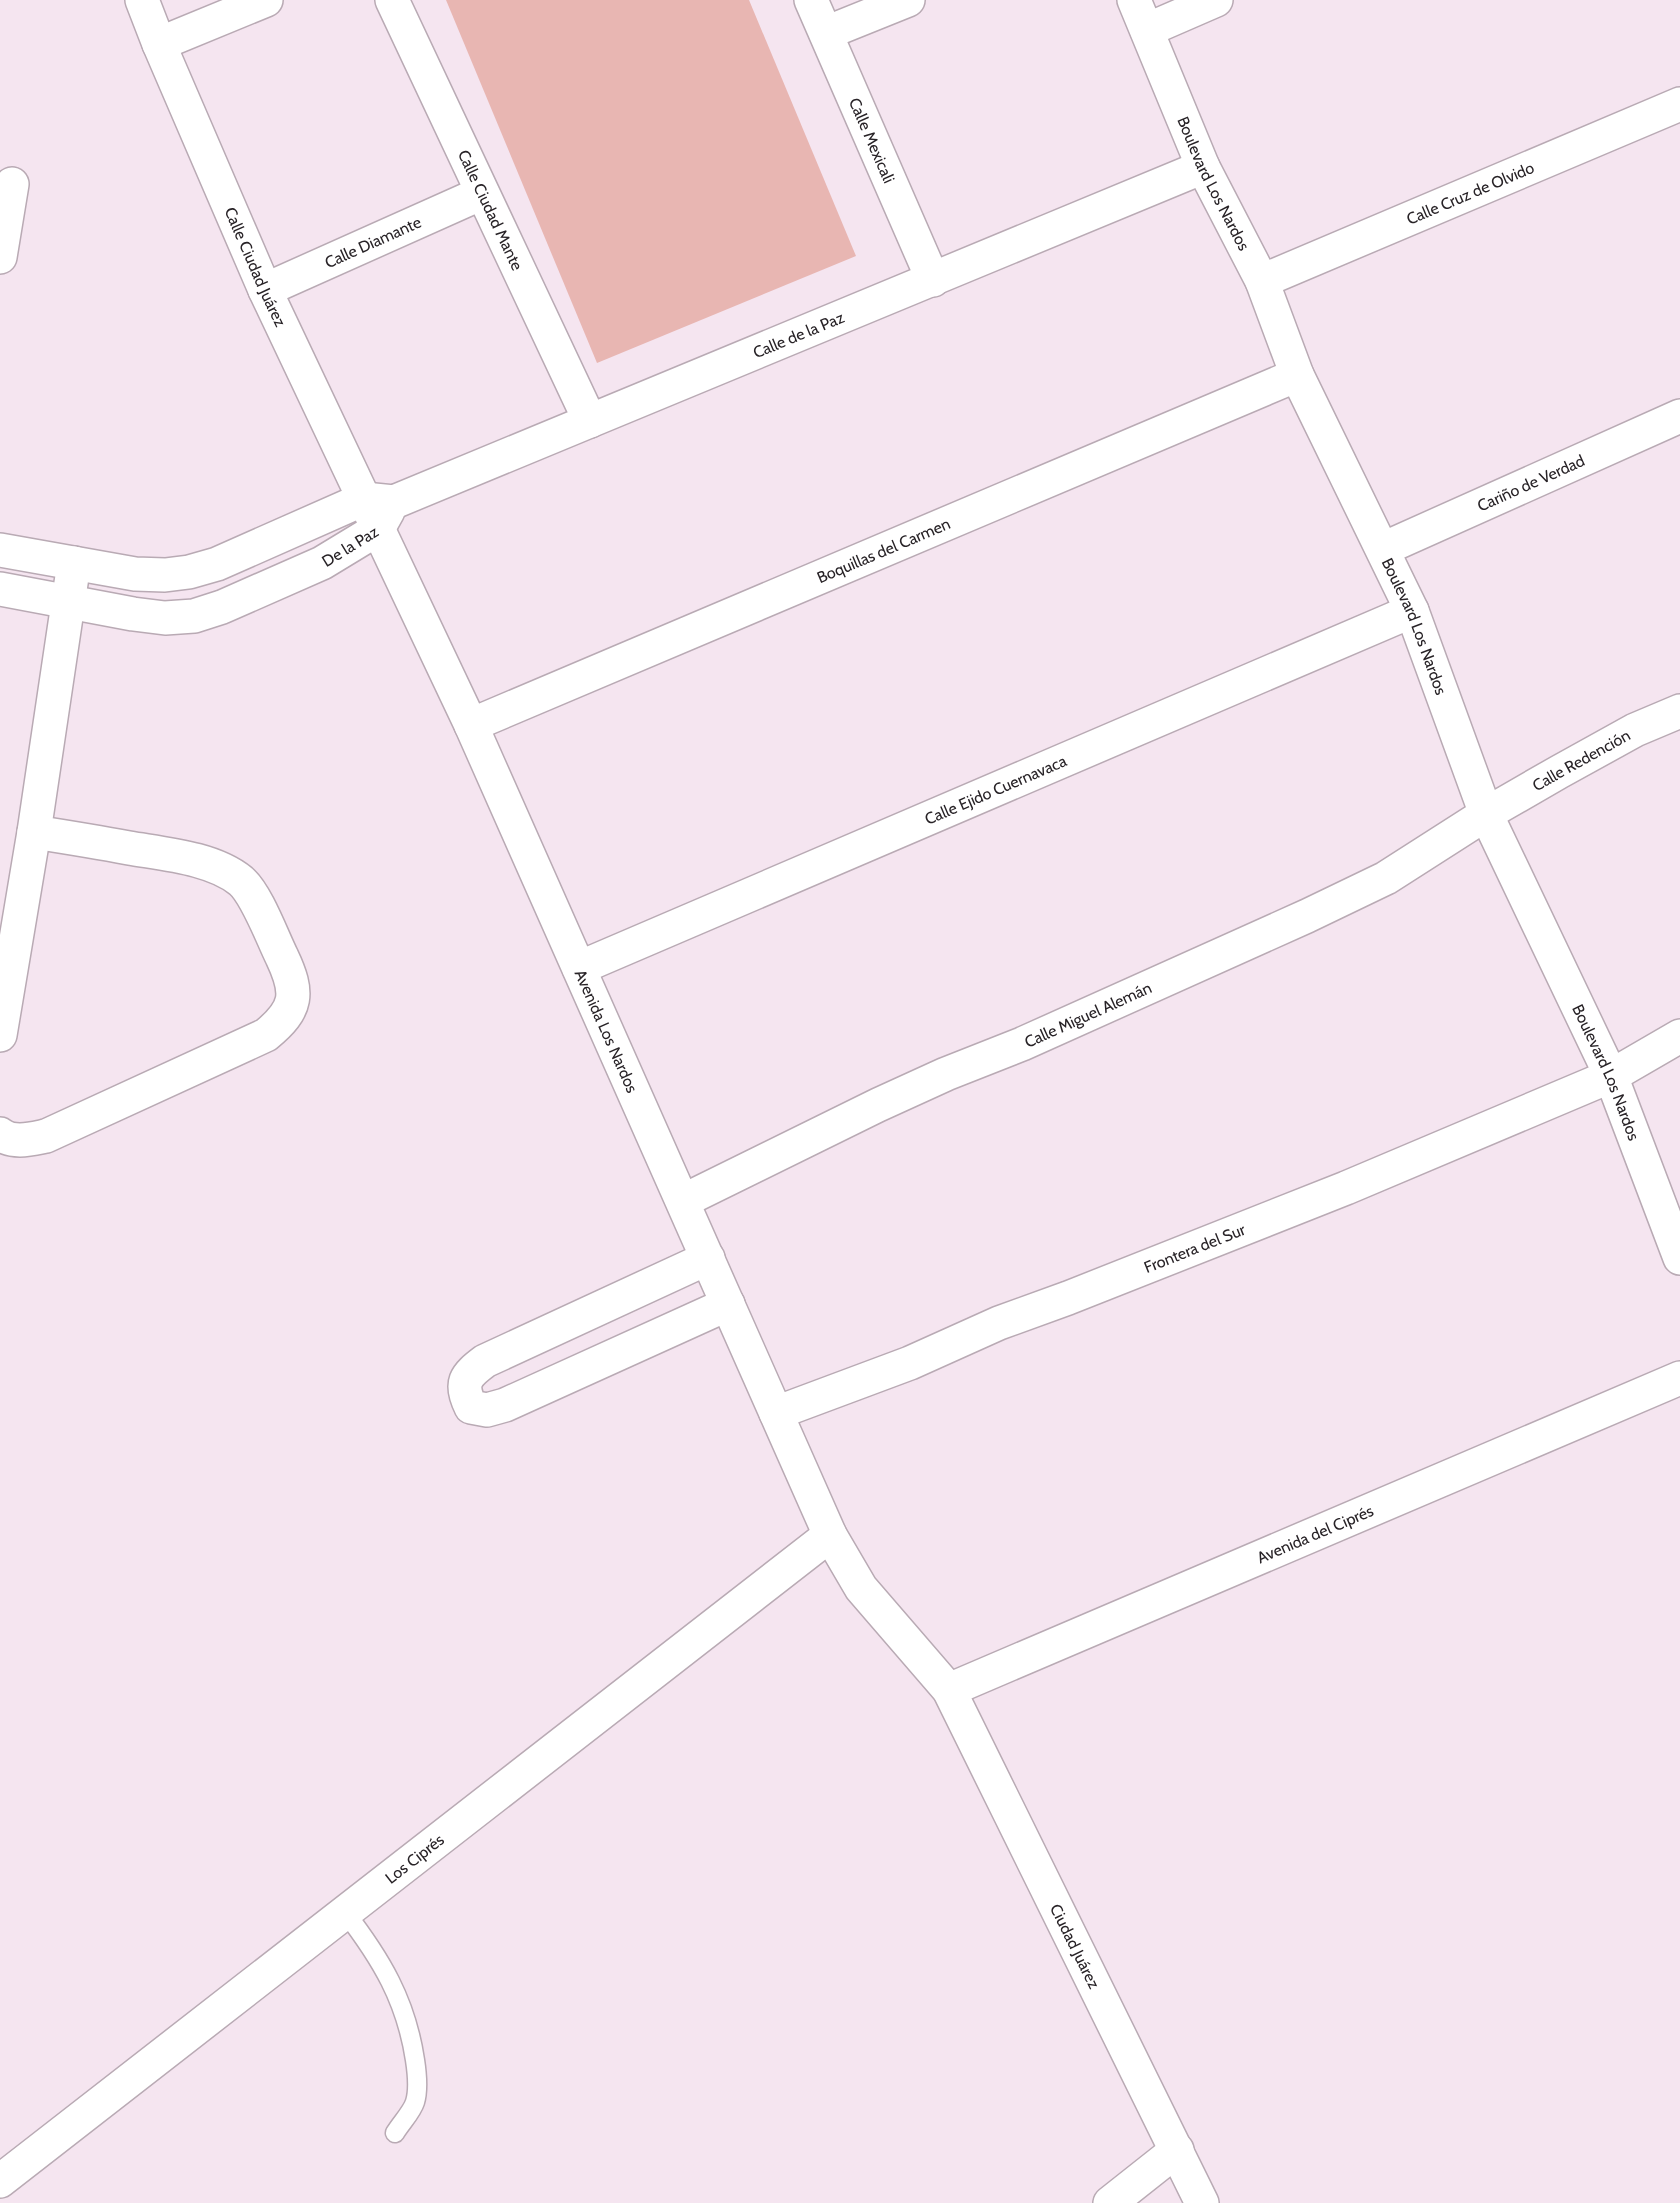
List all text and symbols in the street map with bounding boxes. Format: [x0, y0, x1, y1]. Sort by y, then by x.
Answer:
street label: Calle Mexicali [845, 95, 899, 186]
street label: Boulevard Los Nardos [1173, 114, 1254, 254]
street label: Calle Ciudad Mante [454, 147, 527, 273]
street label: Calle Cruz de Olvido [1404, 158, 1537, 229]
street label: Calle Ciudad Juárez [220, 204, 290, 330]
street label: Calle Diamante [322, 212, 424, 272]
street label: Calle de la Paz [750, 308, 847, 362]
street label: Cariño de Verdad [1474, 451, 1588, 516]
street label: Boquillas del Carmen [814, 514, 953, 587]
street label: De la Paz [319, 522, 382, 571]
street label: Boulevard Los Nardos [1378, 555, 1451, 698]
street label: Calle Redención [1529, 726, 1634, 795]
street label: Calle Ejido Cuernavaca [922, 751, 1070, 829]
street label: Avenida Los Nardos [571, 967, 642, 1096]
street label: Calle Miguel Alemán [1022, 978, 1155, 1052]
street label: Boulevard Los Nardos [1568, 1001, 1644, 1143]
street label: Frontera del Sur [1141, 1220, 1249, 1277]
street label: Avenida del Ciprés [1254, 1501, 1377, 1567]
street label: Los Ciprés [381, 1830, 448, 1888]
street label: Ciudad Juárez [1046, 1901, 1104, 1992]

